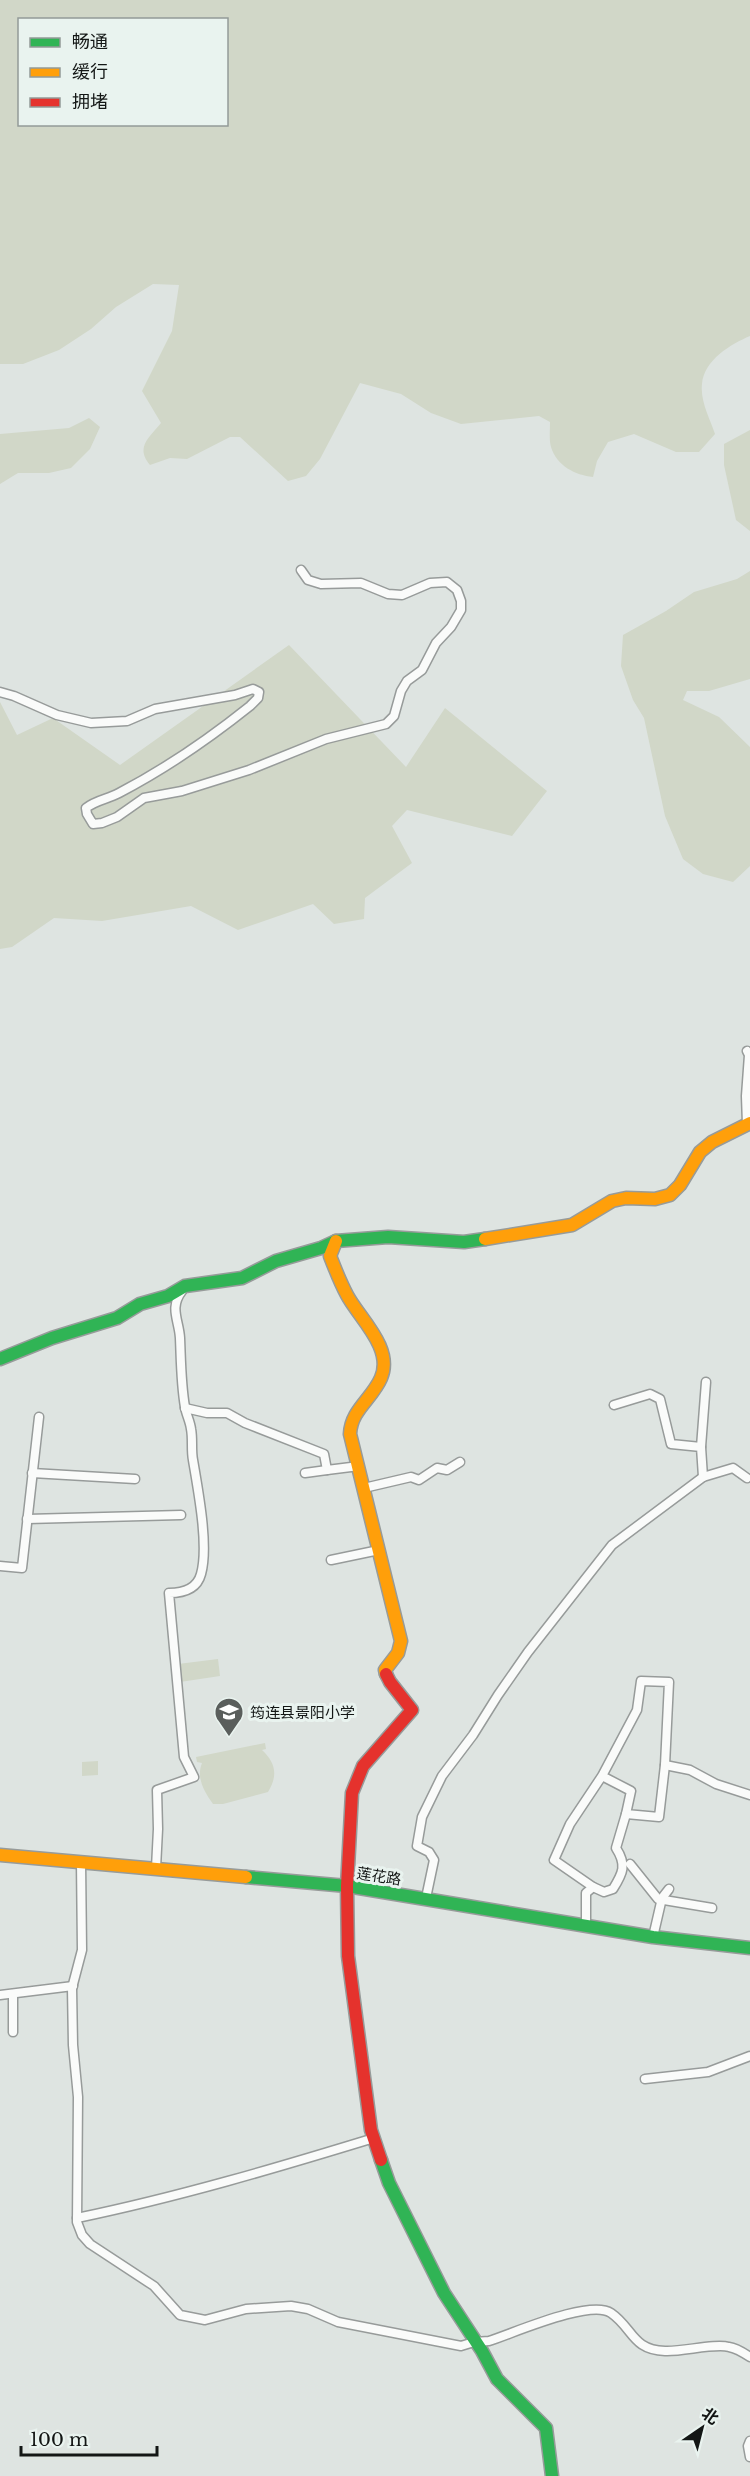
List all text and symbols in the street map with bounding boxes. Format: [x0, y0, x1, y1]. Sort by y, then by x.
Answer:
legend [18, 18, 228, 126]
text: 畅通 [72, 31, 108, 53]
text: 缓行 [72, 61, 108, 83]
text: 拥堵 [72, 91, 108, 113]
school or university icon: 筠连县景阳小学 [213, 1696, 245, 1738]
place label: 筠连县景阳小学 [250, 1703, 355, 1722]
street label: 莲花路 [355, 1863, 403, 1889]
north arrow [672, 2398, 732, 2458]
text: 北 [698, 2403, 723, 2428]
scale bar [21, 2419, 158, 2457]
text: 100 m [30, 2429, 88, 2451]

